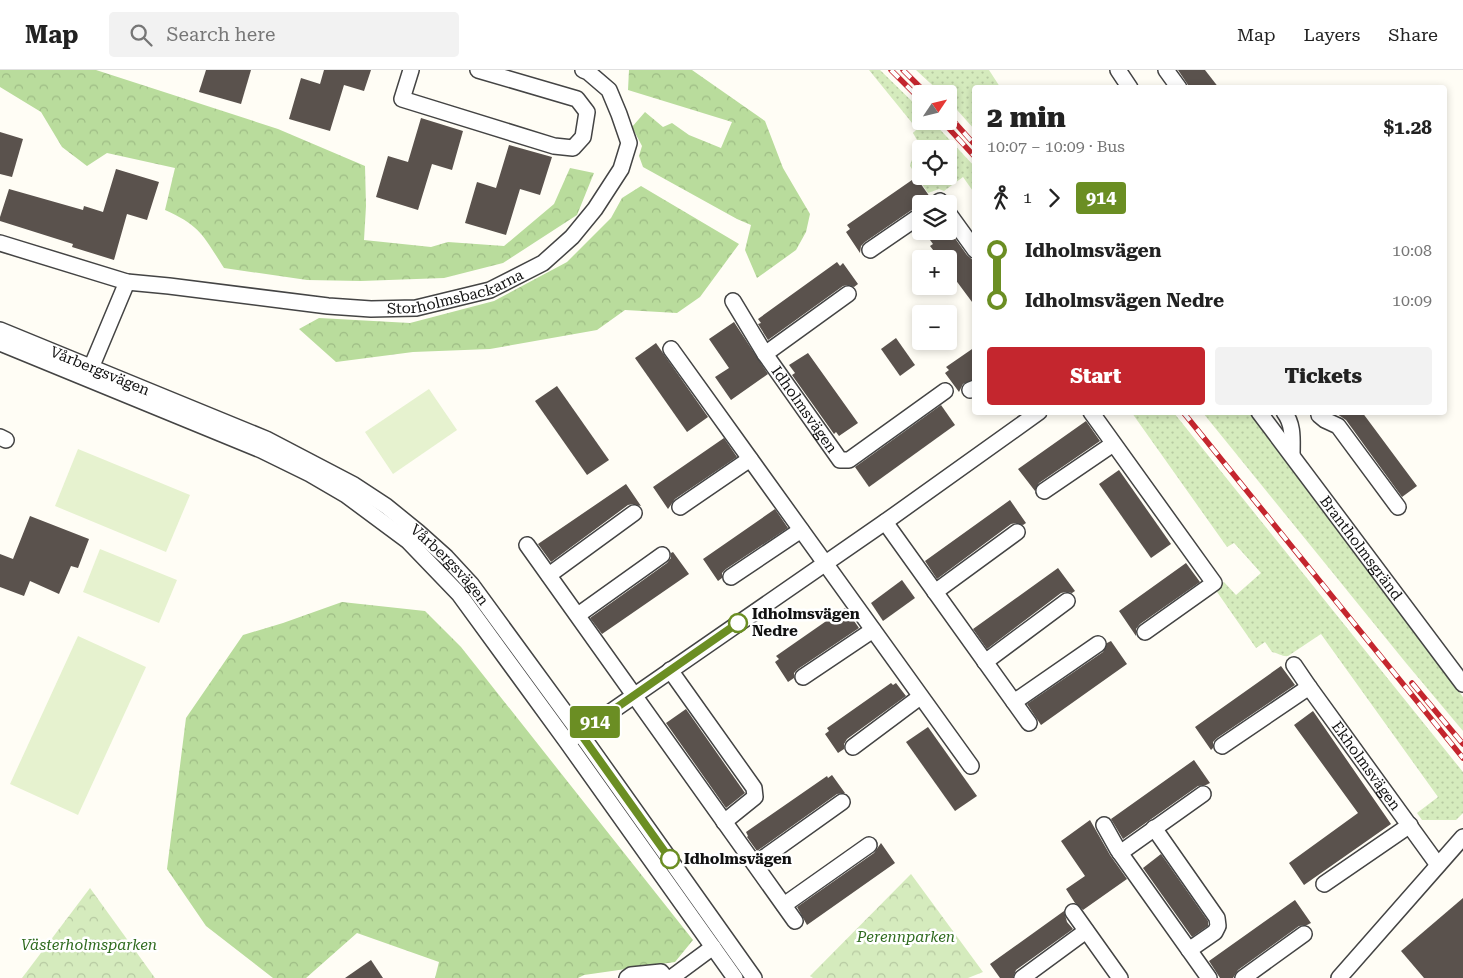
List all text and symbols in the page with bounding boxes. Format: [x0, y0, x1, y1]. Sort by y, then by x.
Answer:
search box [109, 12, 459, 57]
text: Map [25, 21, 79, 49]
icon: search [127, 21, 155, 49]
text: Search here [167, 23, 275, 46]
text: Map [1237, 24, 1276, 45]
text: Layers [1304, 24, 1360, 45]
text: Share [1388, 24, 1438, 45]
north arrow [912, 85, 958, 130]
map controls [912, 85, 957, 350]
text: 2 min [987, 101, 1066, 134]
text: $1.28 [1383, 116, 1432, 139]
text: 10:07 – 10:09 · Bus [987, 137, 1125, 156]
button: locate [912, 140, 957, 185]
icon: walk [987, 184, 1015, 212]
icon: forward [1040, 184, 1068, 212]
text: 914 [1086, 187, 1116, 208]
text: 1 [1023, 188, 1032, 207]
button: layers [912, 195, 957, 240]
text: Idholmsvägen [1025, 239, 1162, 262]
text: 10:08 [1392, 241, 1432, 260]
button: + [912, 250, 957, 295]
street label: Storholmsbackarna [387, 266, 526, 318]
text: Idholmsvägen Nedre [1025, 289, 1224, 312]
text: 10:09 [1392, 291, 1432, 310]
button: − [912, 305, 957, 350]
street label: Vårbergsvägen [48, 343, 153, 399]
button: Start [987, 347, 1205, 405]
button: Tickets [1215, 347, 1432, 405]
street label: Idholmsvägen [768, 363, 841, 457]
street label: Brantholmsgränd [1316, 492, 1406, 604]
street label: Vårbergsvägen [407, 520, 493, 609]
place label: Idholmsvägen Nedre [752, 605, 860, 640]
marker: Idholmsvägen Nedre [728, 613, 748, 633]
line badge: 914 [566, 706, 624, 738]
text: 914 [580, 711, 610, 732]
street label: Ekholmsvägen [1328, 718, 1405, 814]
marker: Idholmsvägen [660, 849, 680, 869]
place label: Idholmsvägen [684, 850, 792, 868]
park label: Perennparken [856, 928, 955, 946]
park label: Västerholmsparken [21, 936, 157, 954]

